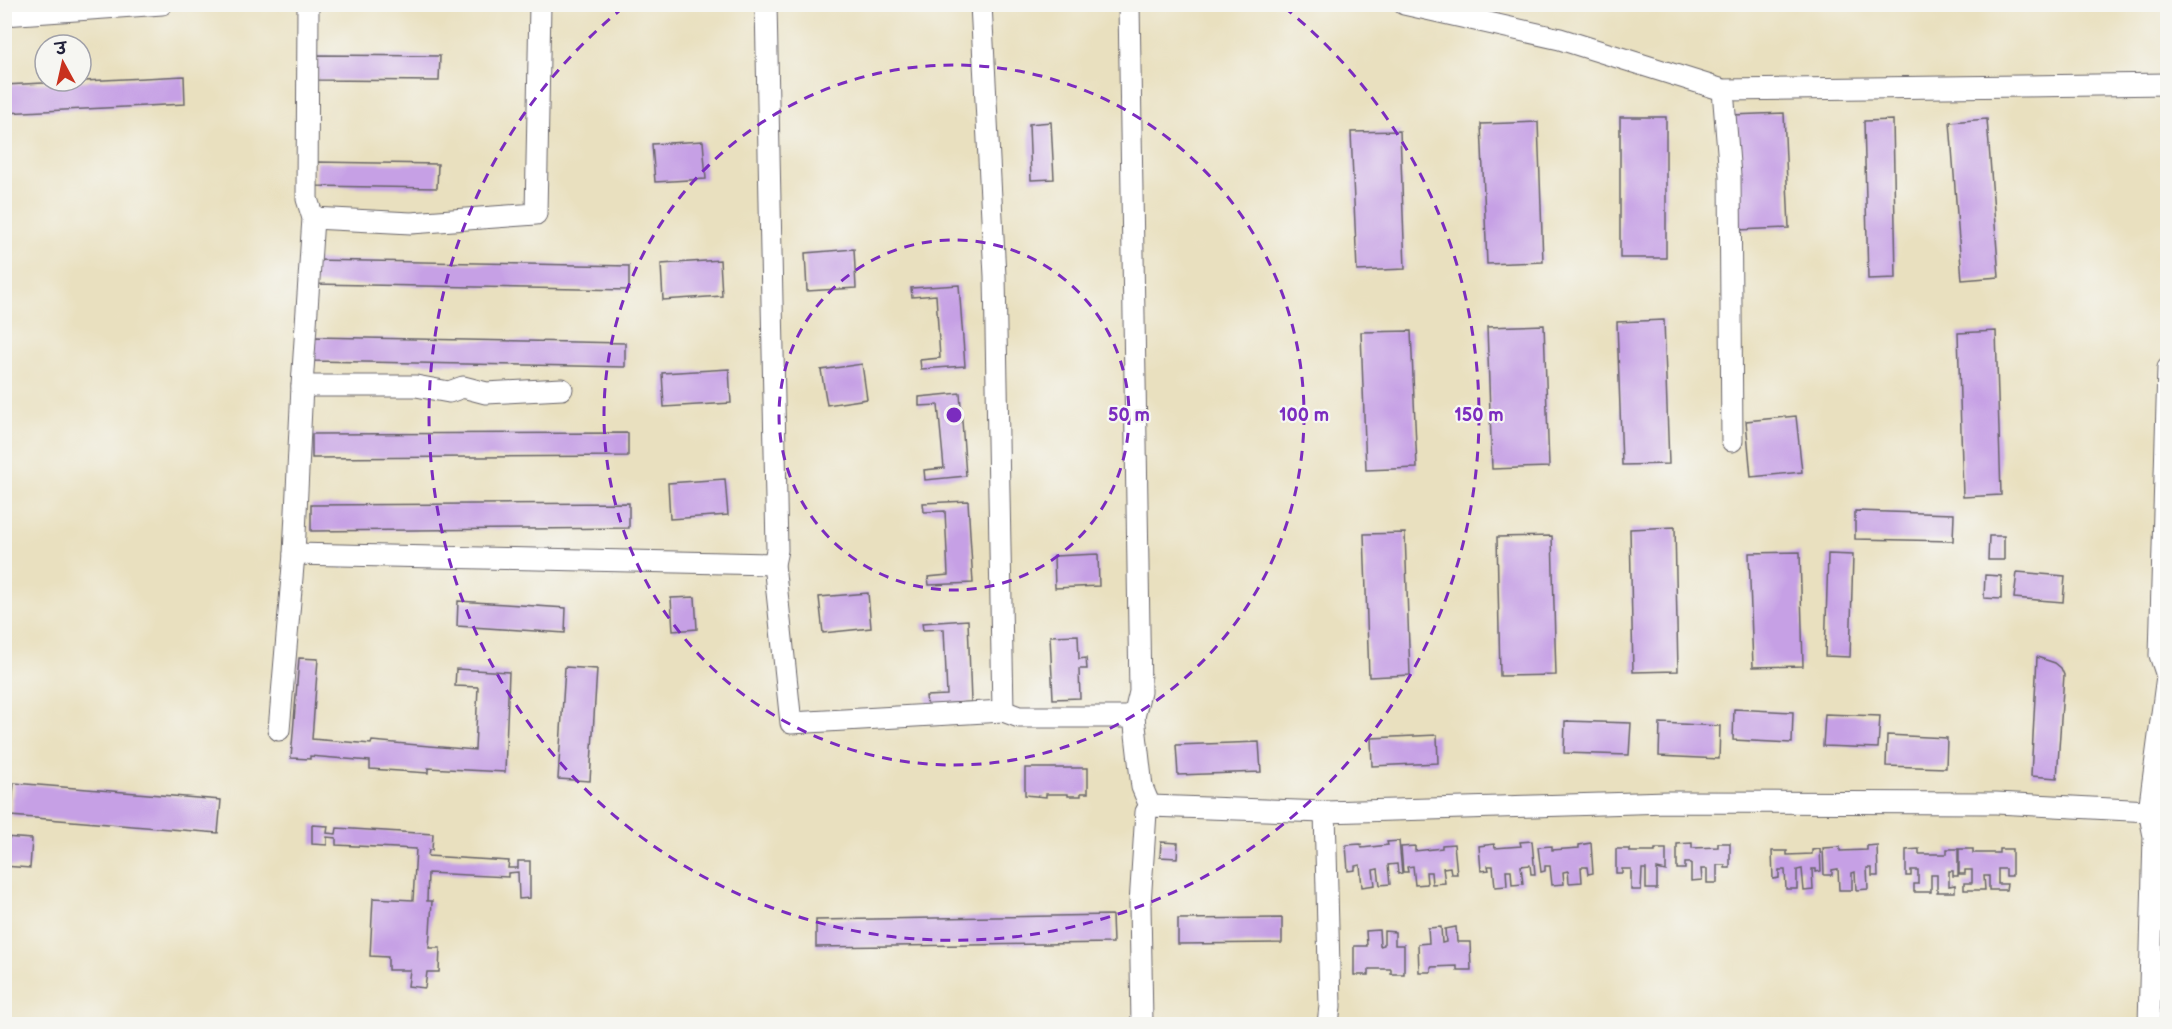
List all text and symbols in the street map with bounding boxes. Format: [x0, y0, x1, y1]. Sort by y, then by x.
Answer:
north arrow [33, 33, 93, 93]
text: उ [53, 39, 69, 60]
centre of rings [944, 405, 964, 425]
text: 50 m [1108, 405, 1150, 426]
text: 100 m [1279, 405, 1329, 426]
text: 150 m [1454, 405, 1504, 426]

